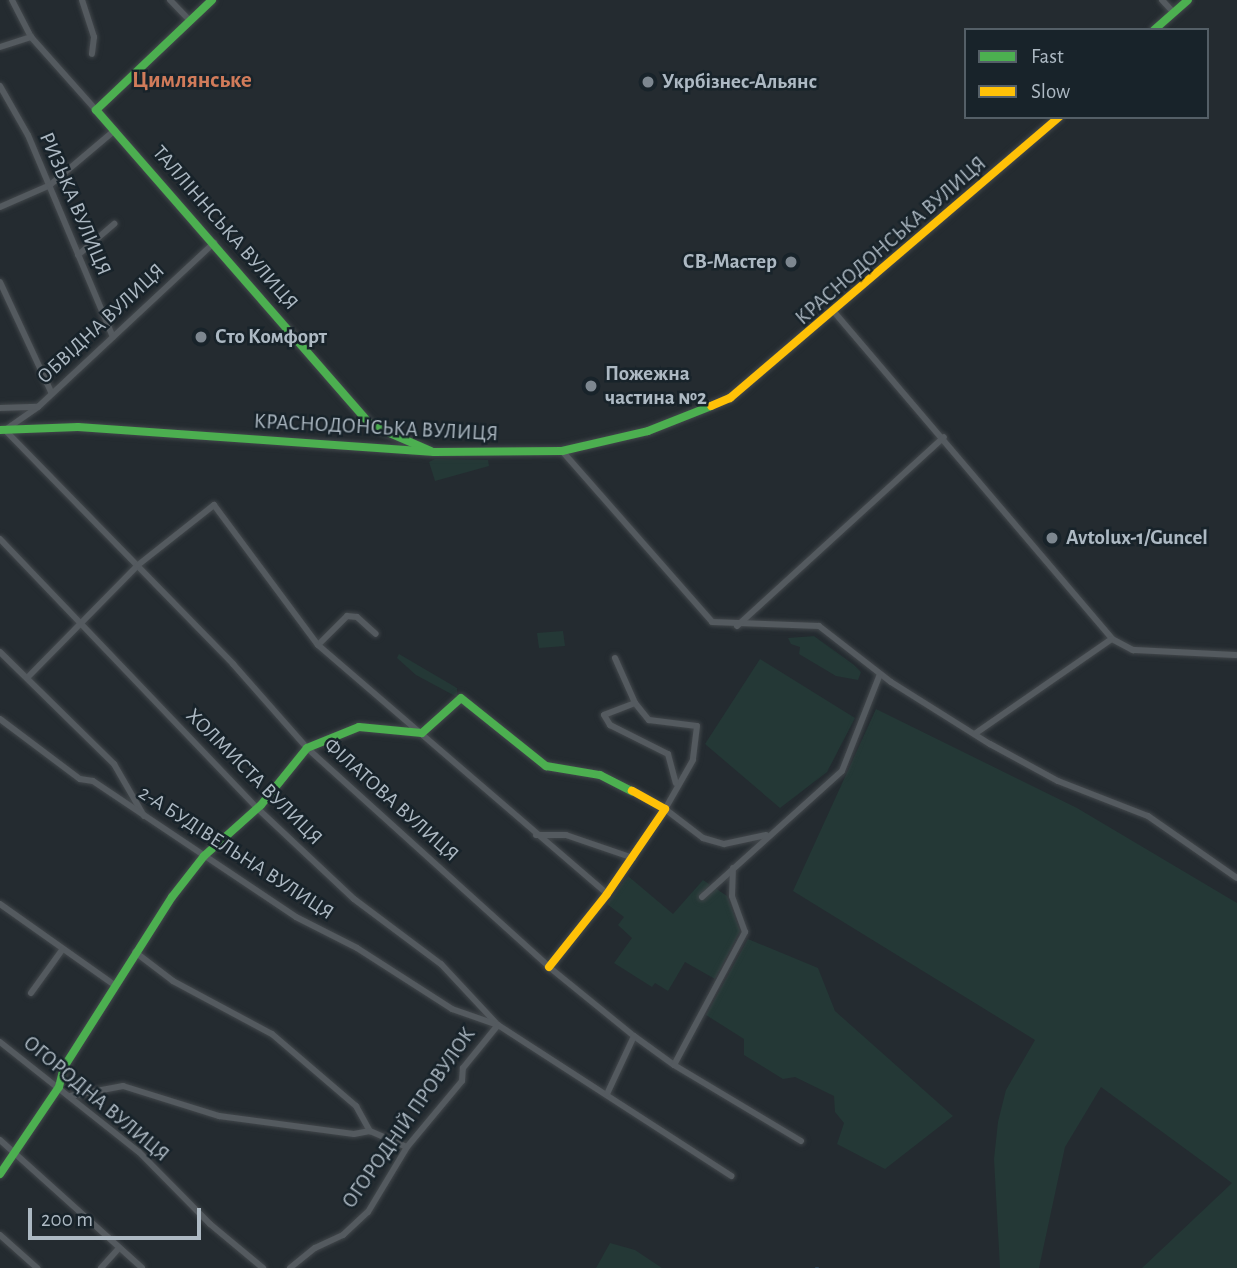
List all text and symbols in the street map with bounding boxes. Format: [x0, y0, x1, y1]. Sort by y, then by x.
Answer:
legend [964, 28, 1209, 119]
text: Fast [1031, 46, 1064, 67]
district label: Цимлянське [132, 67, 252, 95]
place label: Укрбiзнес-Альянс [662, 69, 817, 95]
marker: Укрбiзнес-Альянс [640, 74, 656, 90]
text: Slow [1031, 81, 1070, 102]
street label: РИЗЬКА ВУЛИЦЯ [33, 129, 117, 279]
street label: ТАЛЛІННСЬКА ВУЛИЦЯ [147, 141, 303, 315]
street label: КРАСНОДОНСЬКА ВУЛИЦЯ [790, 151, 992, 331]
place label: СВ-Мастер [683, 249, 777, 275]
marker: СВ-Мастер [783, 254, 799, 270]
street label: ОБВІДНА ВУЛИЦЯ [32, 258, 170, 390]
place label: Сто Комфорт [215, 324, 327, 350]
marker: Сто Комфорт [193, 329, 209, 345]
place label: Пожежна частина №2 [605, 361, 707, 411]
marker: Пожежна частина №2 [583, 378, 599, 394]
street label: КРАСНОДОНСЬКА ВУЛИЦЯ [253, 409, 499, 447]
place label: Avtolux-1/Guncel [1066, 525, 1208, 551]
marker: Avtolux-1/Guncel [1044, 530, 1060, 546]
street label: ХОЛМИСТА ВУЛИЦЯ [180, 703, 328, 851]
street label: ФІЛАТОВА ВУЛИЦЯ [318, 733, 464, 867]
street label: 2-А БУДІВЕЛЬНА ВУЛИЦЯ [134, 780, 338, 926]
street label: ОГОРОДНІЙ ПРОВУЛОК [337, 1023, 481, 1213]
street label: ОГОРОДНА ВУЛИЦЯ [18, 1031, 174, 1167]
scale bar [32, 1194, 205, 1238]
text: 200 m [41, 1209, 93, 1230]

